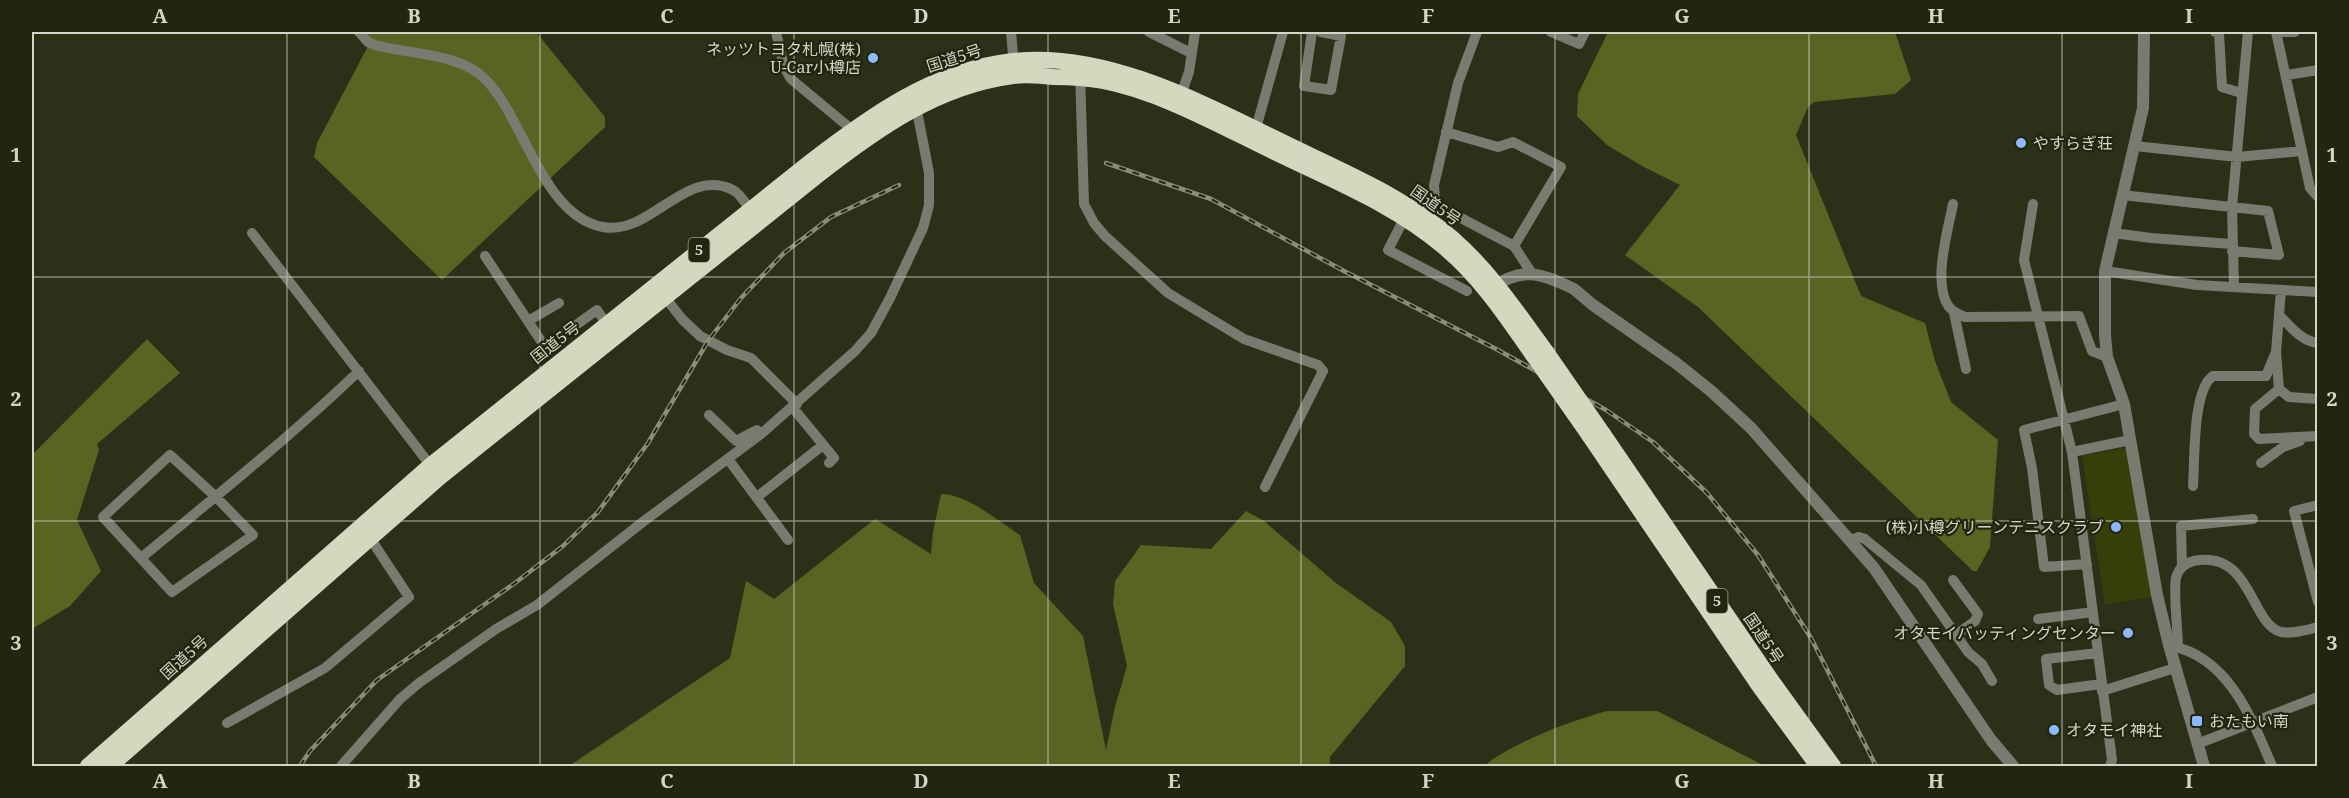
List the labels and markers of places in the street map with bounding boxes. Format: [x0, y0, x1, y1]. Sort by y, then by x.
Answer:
place label: ネッツトヨタ札幌(株) U-Car小樽店 [706, 38, 861, 78]
marker: ネッツトヨタ札幌(株) U-Car小樽店 [866, 51, 880, 65]
place label: やすらぎ荘 [2033, 132, 2113, 154]
marker: やすらぎ荘 [2014, 136, 2028, 150]
place label: (株)小樽グリーンテニスクラブ [1886, 516, 2104, 538]
marker: (株)小樽グリーンテニスクラブ [2109, 520, 2123, 534]
place label: オタモイバッティングセンター [1893, 622, 2116, 644]
marker: オタモイバッティングセンター [2121, 626, 2135, 640]
place label: おたもい南 [2209, 710, 2289, 732]
marker: おたもい南 [2190, 714, 2204, 728]
place label: オタモイ神社 [2066, 719, 2162, 741]
marker: オタモイ神社 [2047, 723, 2061, 737]

